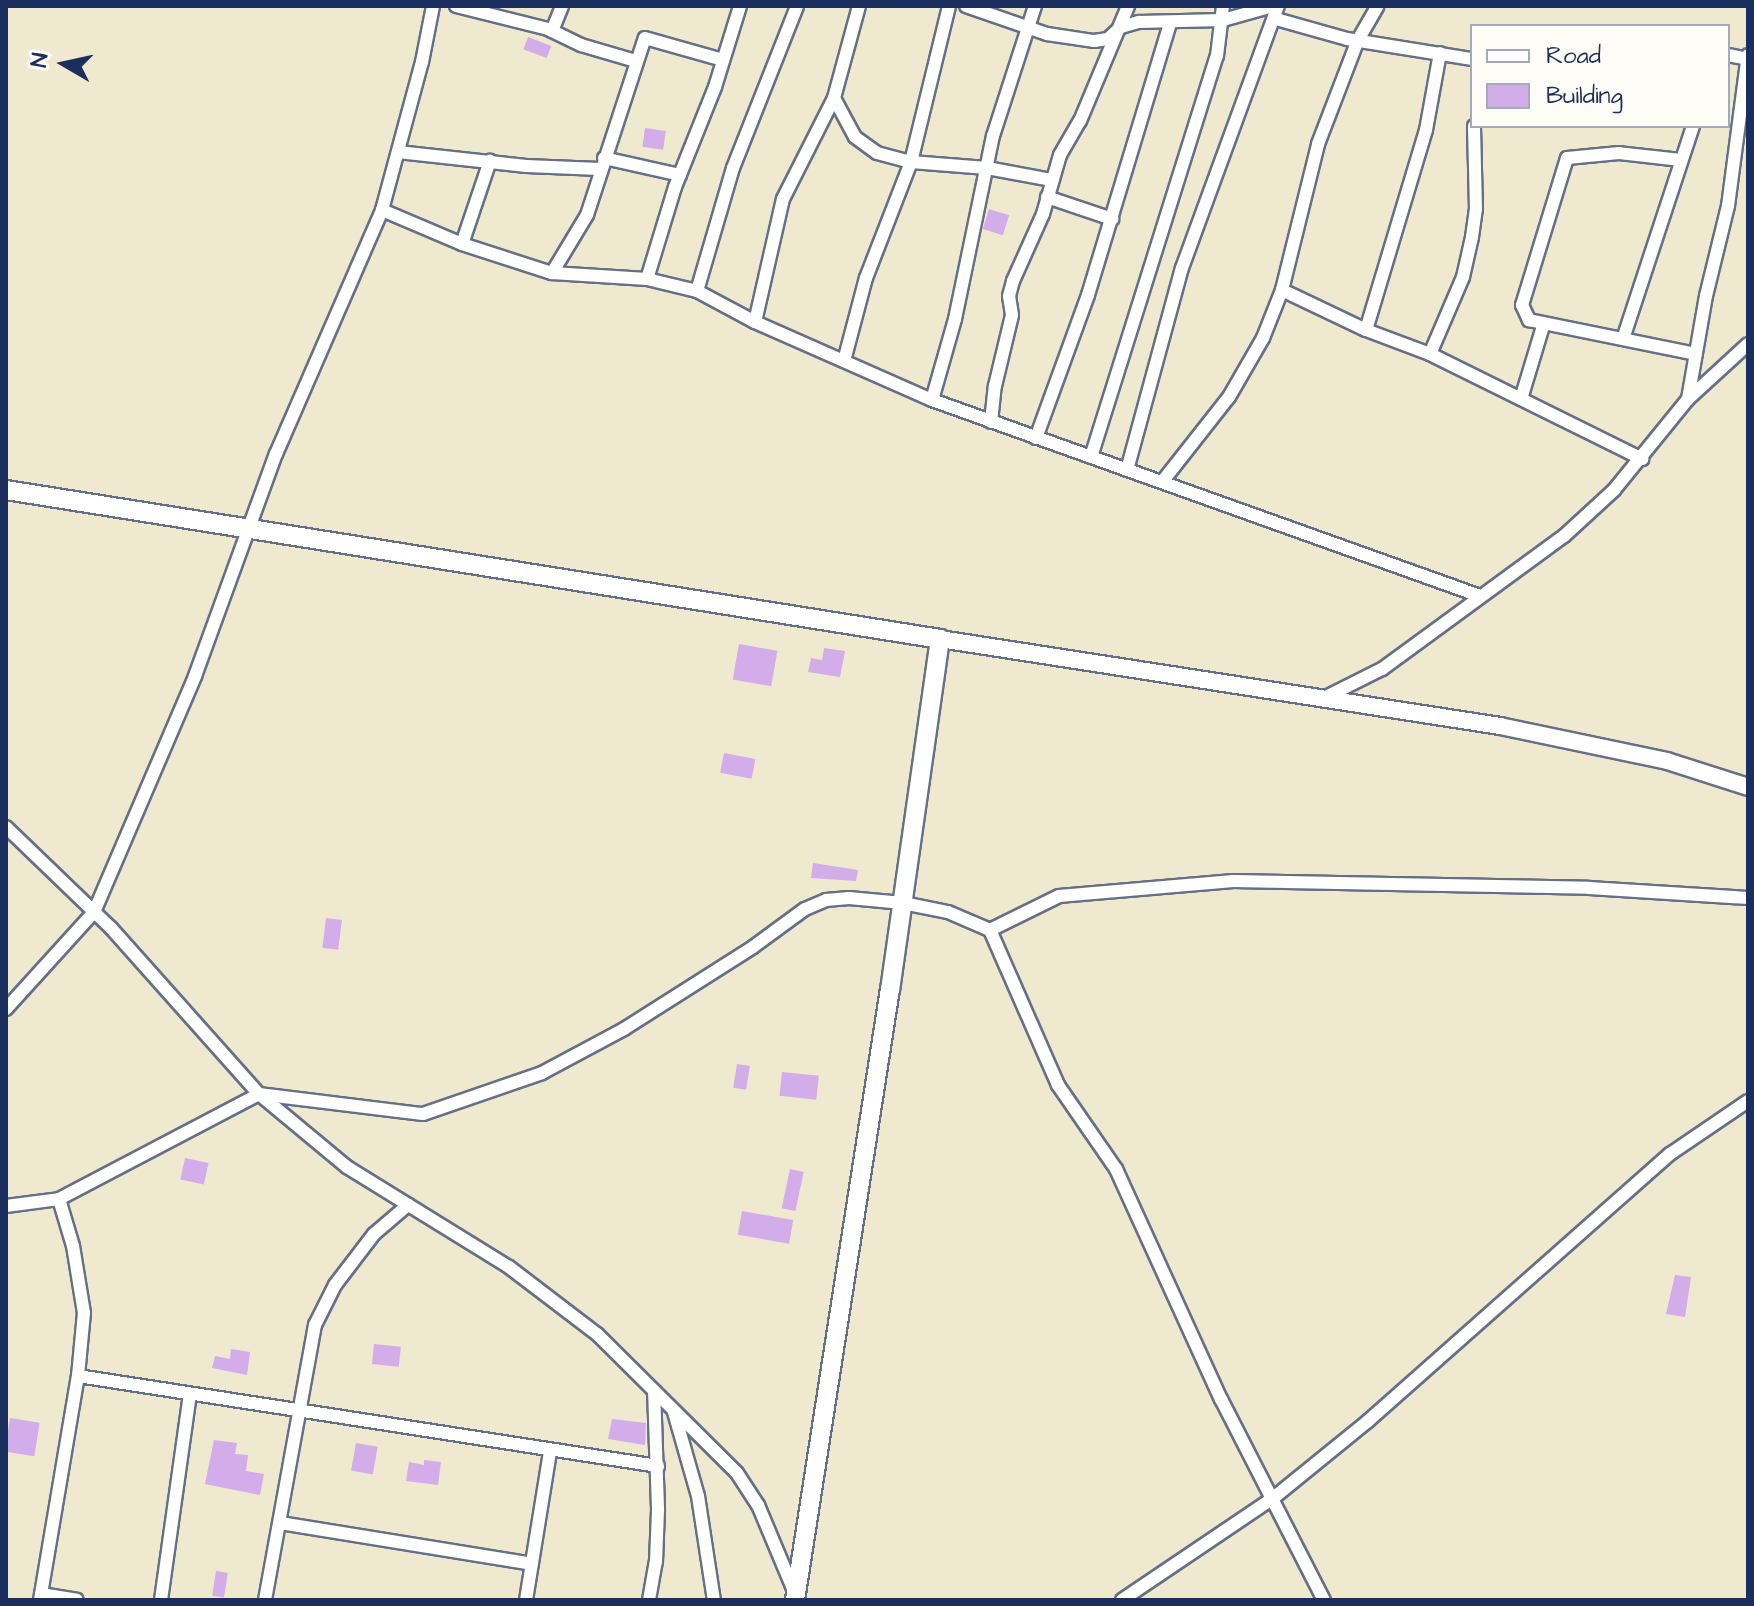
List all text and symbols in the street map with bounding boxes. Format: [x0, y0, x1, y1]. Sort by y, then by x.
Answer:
north arrow [24, 24, 104, 104]
legend [1470, 24, 1730, 128]
text: Road [1546, 39, 1601, 73]
text: N [23, 51, 56, 69]
text: Building [1546, 79, 1623, 113]

